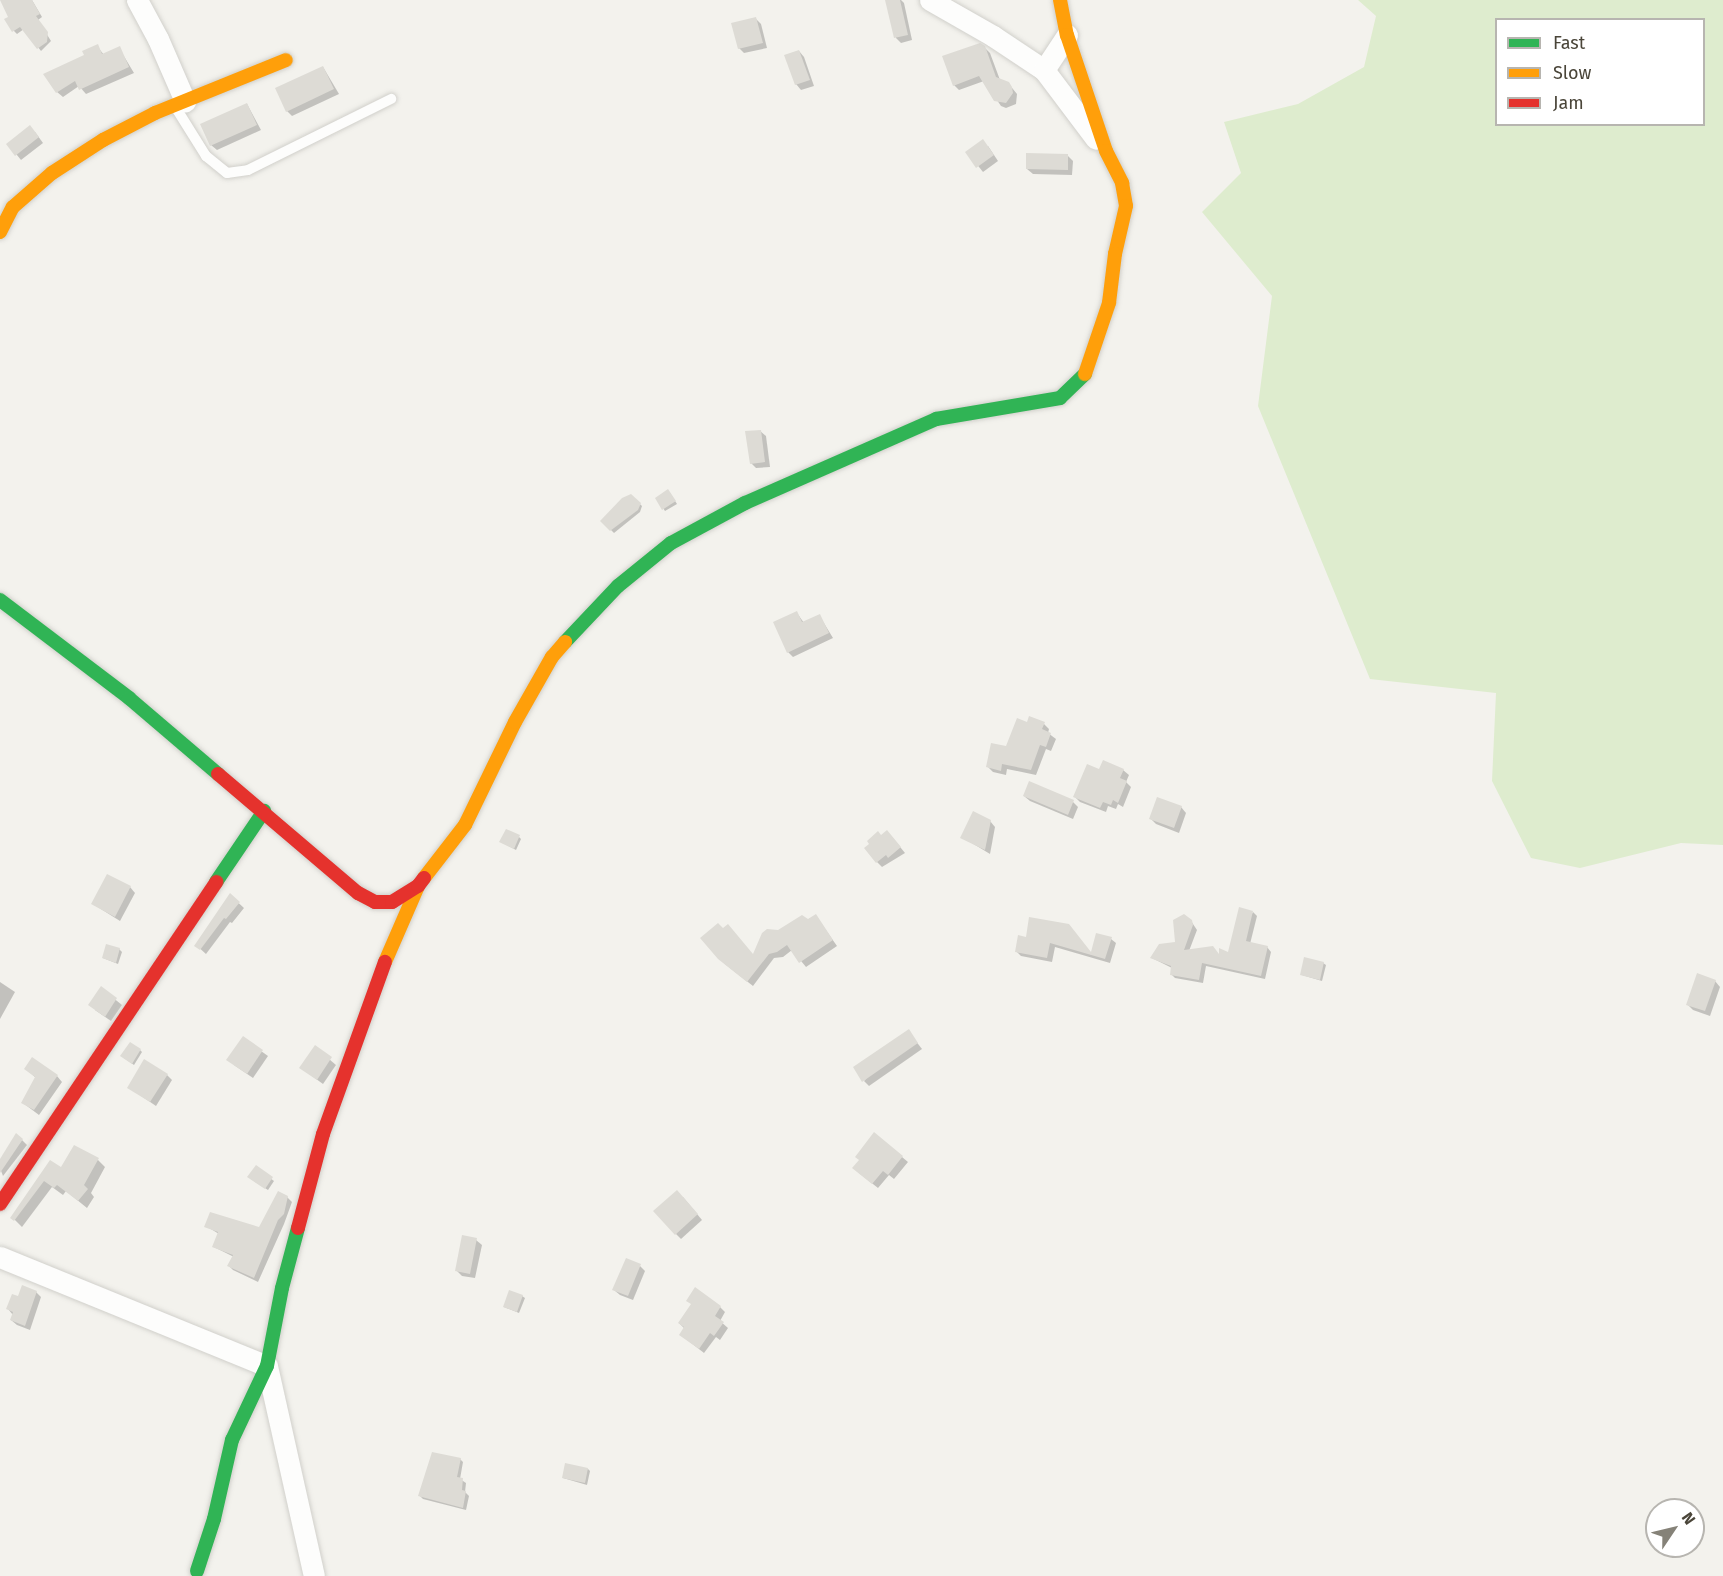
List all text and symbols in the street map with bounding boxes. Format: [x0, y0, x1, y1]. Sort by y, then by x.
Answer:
legend [1495, 18, 1705, 126]
text: Fast [1553, 32, 1585, 54]
text: Slow [1553, 62, 1591, 84]
text: Jam [1553, 92, 1584, 114]
north arrow [1645, 1498, 1705, 1558]
text: N [1678, 1509, 1699, 1528]

